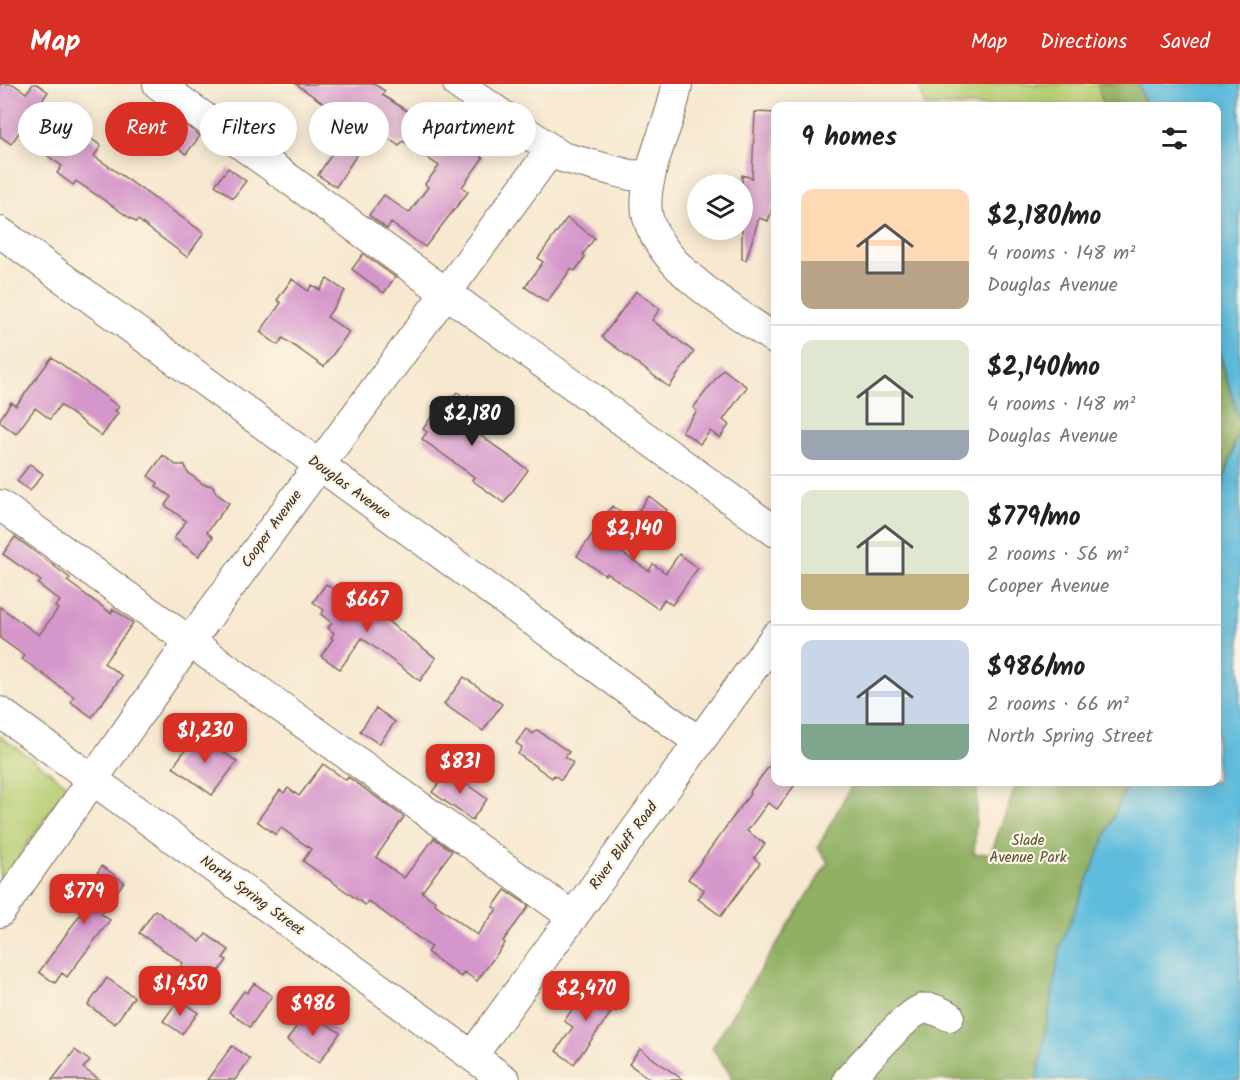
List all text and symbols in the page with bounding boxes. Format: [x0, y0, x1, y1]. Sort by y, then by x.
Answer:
text: Map [30, 20, 81, 65]
text: Map [971, 26, 1007, 59]
text: Directions [1040, 26, 1127, 59]
text: Saved [1160, 26, 1210, 59]
chip: Buy [18, 102, 93, 156]
chip: Rent [105, 102, 188, 156]
chip: Filters [200, 102, 297, 156]
chip: New [309, 102, 389, 156]
chip: Apartment [401, 102, 536, 156]
text: 9 homes [801, 117, 897, 159]
icon: filters [1158, 122, 1191, 155]
map controls [687, 174, 753, 240]
button: layers [687, 174, 753, 240]
text: $2,180/mo [987, 196, 1101, 238]
icon: home [849, 213, 921, 285]
text: 4 rooms · 148 m² [987, 238, 1135, 270]
text: Douglas Avenue [987, 270, 1118, 302]
text: $2,140/mo [987, 347, 1100, 389]
icon: home [849, 364, 921, 436]
text: 4 rooms · 148 m² [987, 389, 1135, 421]
pin: $2,180 [423, 396, 521, 447]
text: $2,180 [444, 399, 500, 431]
text: Douglas Avenue [987, 421, 1118, 453]
street label: Douglas Avenue [302, 449, 396, 527]
street label: Cooper Avenue [235, 485, 309, 573]
text: $779/mo [987, 497, 1081, 539]
pin: $2,140 [585, 511, 683, 562]
text: $2,140 [606, 514, 662, 546]
icon: home [849, 514, 921, 586]
text: 2 rooms · 56 m² [987, 539, 1129, 571]
text: Cooper Avenue [987, 571, 1109, 603]
pin: $667 [331, 582, 403, 633]
text: $667 [346, 585, 388, 617]
text: $986/mo [987, 647, 1085, 689]
icon: home [849, 664, 921, 736]
text: 2 rooms · 66 m² [987, 689, 1129, 721]
pin: $1,230 [156, 713, 254, 764]
text: $1,230 [177, 716, 233, 748]
text: North Spring Street [987, 721, 1153, 753]
pin: $831 [424, 744, 496, 795]
text: $831 [440, 747, 480, 779]
street label: River Bluff Road [584, 796, 665, 895]
park label: Slade Avenue Park [989, 829, 1068, 870]
street label: North Spring Street [195, 850, 310, 942]
pin: $779 [48, 874, 120, 925]
text: $779 [64, 877, 104, 909]
pin: $1,450 [131, 966, 229, 1017]
text: $1,450 [153, 969, 207, 1001]
pin: $2,470 [537, 971, 635, 1022]
text: $2,470 [556, 974, 616, 1006]
pin: $986 [277, 986, 349, 1037]
text: $986 [291, 989, 335, 1021]

